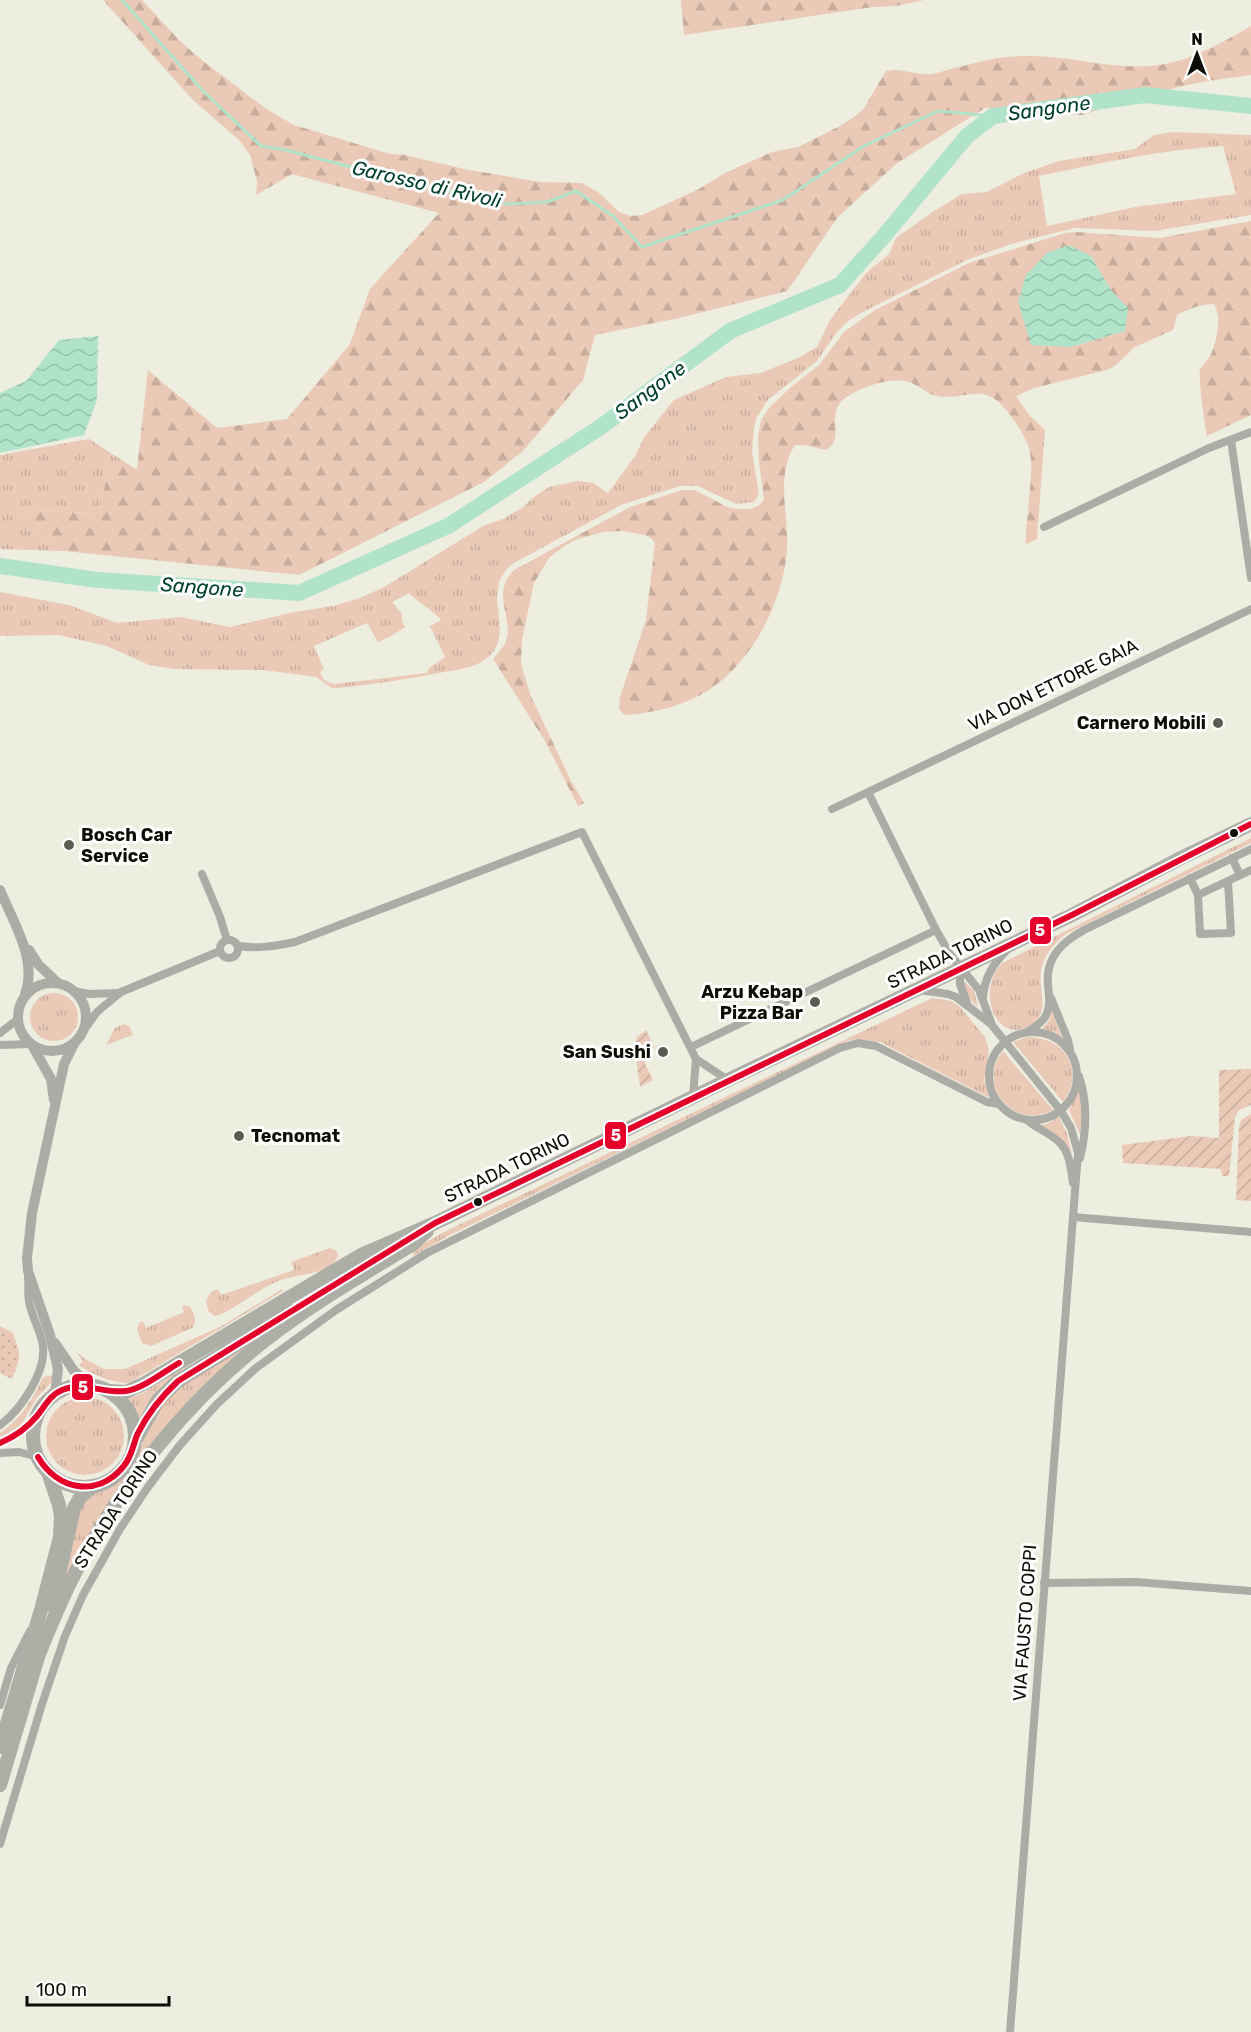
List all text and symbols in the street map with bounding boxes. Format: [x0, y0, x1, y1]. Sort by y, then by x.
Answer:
north arrow [1167, 24, 1227, 84]
text: N [1191, 30, 1203, 49]
water label: Sangone [1006, 90, 1092, 126]
water label: Garosso di Rivoli [350, 155, 505, 213]
water label: Sangone [610, 355, 690, 425]
water label: Sangone [160, 572, 244, 602]
street label: VIA DON ETTORE GAIA [965, 634, 1141, 736]
place label: Carnero Mobili [1077, 712, 1206, 734]
marker: Carnero Mobili [1211, 716, 1225, 730]
place label: Bosch Car Service [81, 824, 172, 867]
unlabelled marker [1228, 827, 1240, 839]
marker: Bosch Car Service [62, 838, 76, 852]
street label: STRADA TORINO [884, 914, 1016, 994]
line badge: 5 [1029, 916, 1052, 945]
text: 5 [1035, 921, 1045, 940]
place label: Arzu Kebap Pizza Bar [701, 981, 803, 1024]
marker: Arzu Kebap Pizza Bar [808, 995, 822, 1009]
place label: San Sushi [563, 1041, 651, 1063]
marker: San Sushi [656, 1045, 670, 1059]
line badge: 5 [604, 1121, 627, 1150]
place label: Tecnomat [251, 1125, 340, 1147]
text: 5 [611, 1126, 621, 1145]
street label: STRADA TORINO [441, 1128, 573, 1208]
marker: Tecnomat [232, 1129, 246, 1143]
unlabelled marker [472, 1196, 484, 1208]
line badge: 5 [71, 1373, 94, 1401]
text: 5 [78, 1378, 88, 1397]
street label: STRADA TORINO [70, 1446, 162, 1572]
street label: VIA FAUSTO COPPI [1009, 1544, 1041, 1702]
scale bar [27, 1969, 170, 2007]
text: 100 m [36, 1979, 87, 2001]

